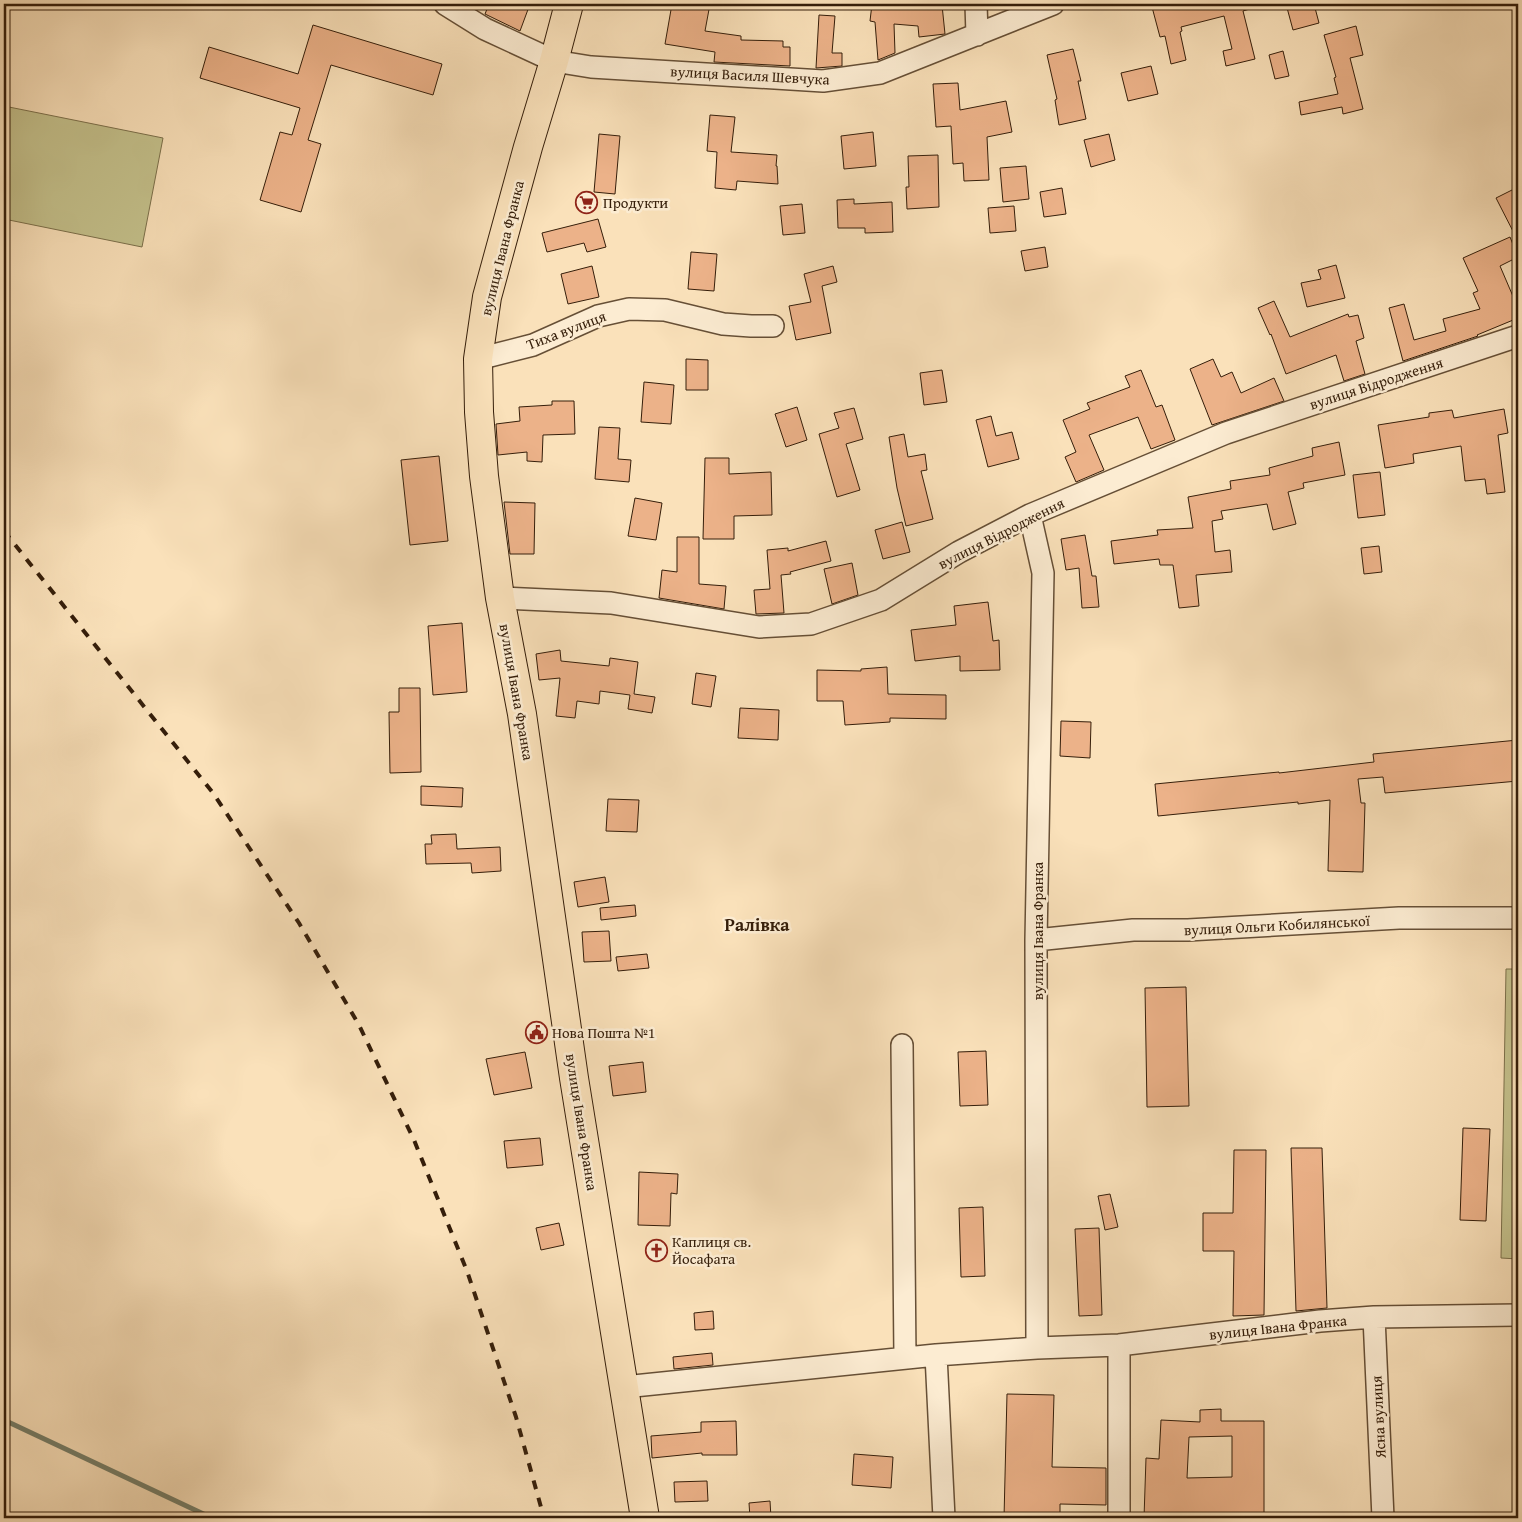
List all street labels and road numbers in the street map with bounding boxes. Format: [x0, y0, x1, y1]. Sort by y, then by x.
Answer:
street label: вулиця Василя Шевчука [670, 60, 831, 90]
street label: вулиця Івана Франка [475, 177, 529, 318]
street label: Тиха вулиця [523, 305, 609, 355]
street label: вулиця Відродження [1306, 351, 1446, 415]
street label: вулиця Відродження [934, 492, 1068, 574]
street label: вулиця Івана Франка [495, 622, 540, 763]
street label: вулиця Івана Франка [1027, 861, 1048, 1000]
street label: вулиця Ольги Кобилянської [1183, 910, 1371, 940]
street label: вулиця Івана Франка [561, 1052, 603, 1193]
street label: вулиця Івана Франка [1208, 1309, 1349, 1345]
street label: Ясна вулиця [1365, 1375, 1391, 1460]

